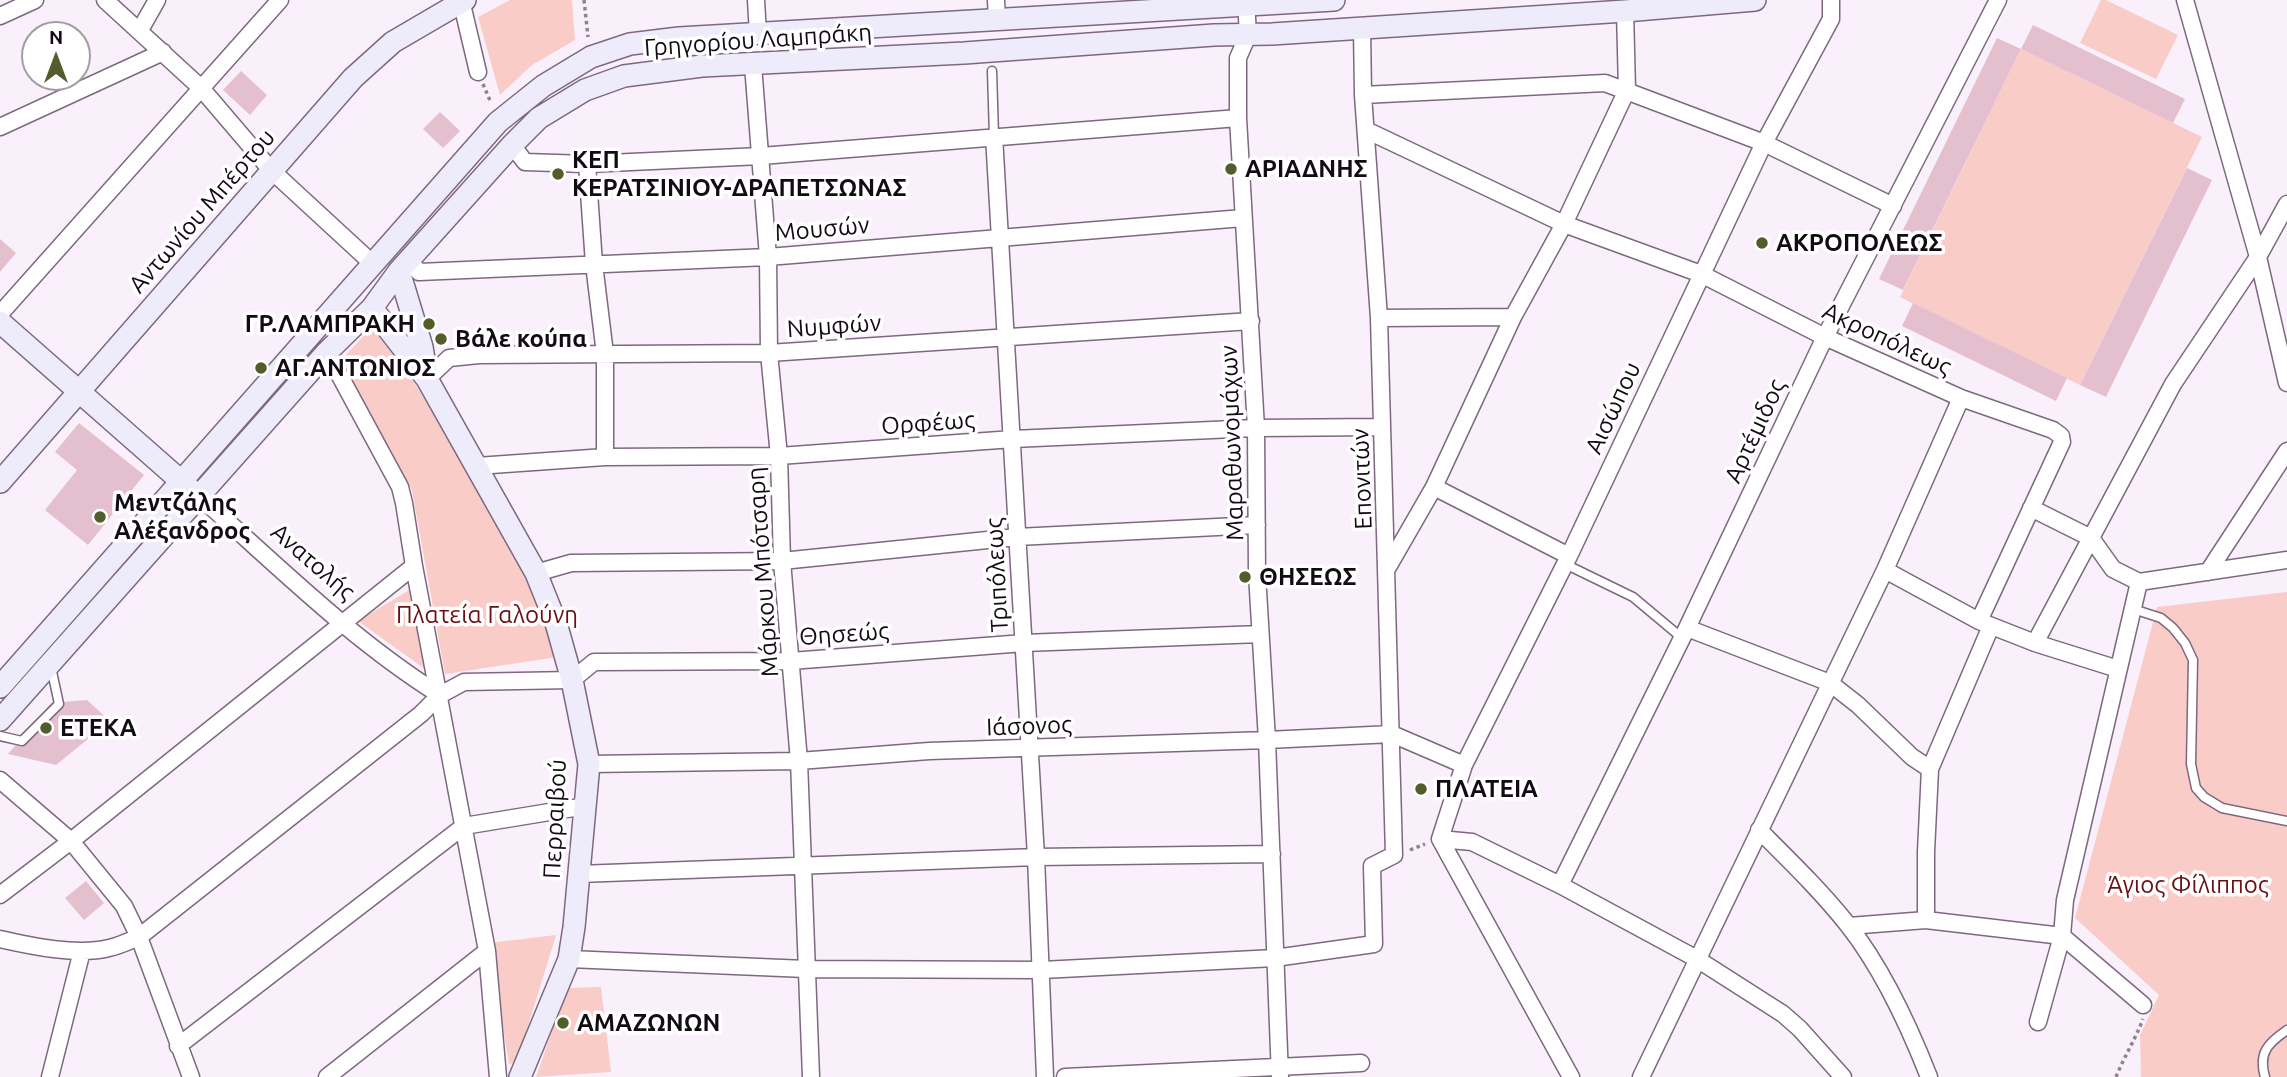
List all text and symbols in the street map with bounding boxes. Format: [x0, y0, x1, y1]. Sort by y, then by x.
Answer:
street label: Γρηγορίου Λαμπράκη [643, 18, 873, 62]
north arrow [21, 21, 91, 91]
text: N [49, 26, 63, 48]
street label: Αντωνίου Μπέρτου [123, 123, 281, 299]
place label: ΚΕΠ ΚΕΡΑΤΣΙΝΙΟΥ-ΔΡΑΠΕΤΣΩΝΑΣ [572, 146, 907, 202]
place label: ΑΡΙΑΔΝΗΣ [1245, 155, 1368, 183]
marker: ΑΡΙΑΔΝΗΣ [1223, 161, 1239, 177]
marker: ΚΕΠ ΚΕΡΑΤΣΙΝΙΟΥ-ΔΡΑΠΕΤΣΩΝΑΣ [550, 166, 566, 182]
street label: Μουσών [774, 211, 870, 247]
place label: ΑΚΡΟΠΟΛΕΩΣ [1776, 229, 1942, 257]
marker: ΑΚΡΟΠΟΛΕΩΣ [1754, 235, 1770, 251]
street label: Ακροπόλεως [1818, 297, 1956, 381]
street label: Νυμφών [786, 308, 882, 344]
place label: ΓΡ.ΛΑΜΠΡΑΚΗ [245, 310, 415, 338]
marker: ΓΡ.ΛΑΜΠΡΑΚΗ [421, 316, 437, 332]
place label: Βάλε κούπα [455, 325, 587, 353]
marker: Βάλε κούπα [433, 331, 449, 347]
street label: Μαραθωνομάχων [1214, 345, 1250, 541]
place label: ΑΓ.ΑΝΤΩΝΙΟΣ [275, 354, 436, 382]
street label: Αισώπου [1579, 357, 1647, 459]
marker: ΑΓ.ΑΝΤΩΝΙΟΣ [253, 360, 269, 376]
street label: Αρτέμιδος [1718, 374, 1792, 488]
street label: Ορφέως [880, 405, 976, 441]
street label: Επονιτών [1346, 428, 1378, 530]
street label: Μάρκου Μπότσαρη [741, 466, 785, 678]
place label: Μεντζάλης Αλέξανδρος [114, 489, 250, 545]
marker: Μεντζάλης Αλέξανδρος [92, 509, 108, 525]
street label: Τριπόλεως [980, 517, 1014, 633]
street label: Ανατολής [265, 518, 361, 606]
place label: ΘΗΣΕΩΣ [1259, 563, 1356, 591]
marker: ΘΗΣΕΩΣ [1237, 569, 1253, 585]
park label: Πλατεία Γαλούνη [396, 601, 578, 629]
street label: Θησεώς [798, 617, 890, 651]
street label: Ιάσονος [986, 710, 1072, 742]
place label: ΕΤΕΚΑ [60, 714, 137, 742]
marker: ΕΤΕΚΑ [38, 720, 54, 736]
street label: Περραιβού [537, 758, 573, 880]
place label: ΠΛΑΤΕΙΑ [1435, 775, 1538, 803]
marker: ΠΛΑΤΕΙΑ [1413, 781, 1429, 797]
park label: Άγιος Φίλιππος [2107, 871, 2269, 899]
place label: ΑΜΑΖΩΝΩΝ [577, 1009, 720, 1037]
marker: ΑΜΑΖΩΝΩΝ [555, 1015, 571, 1031]

